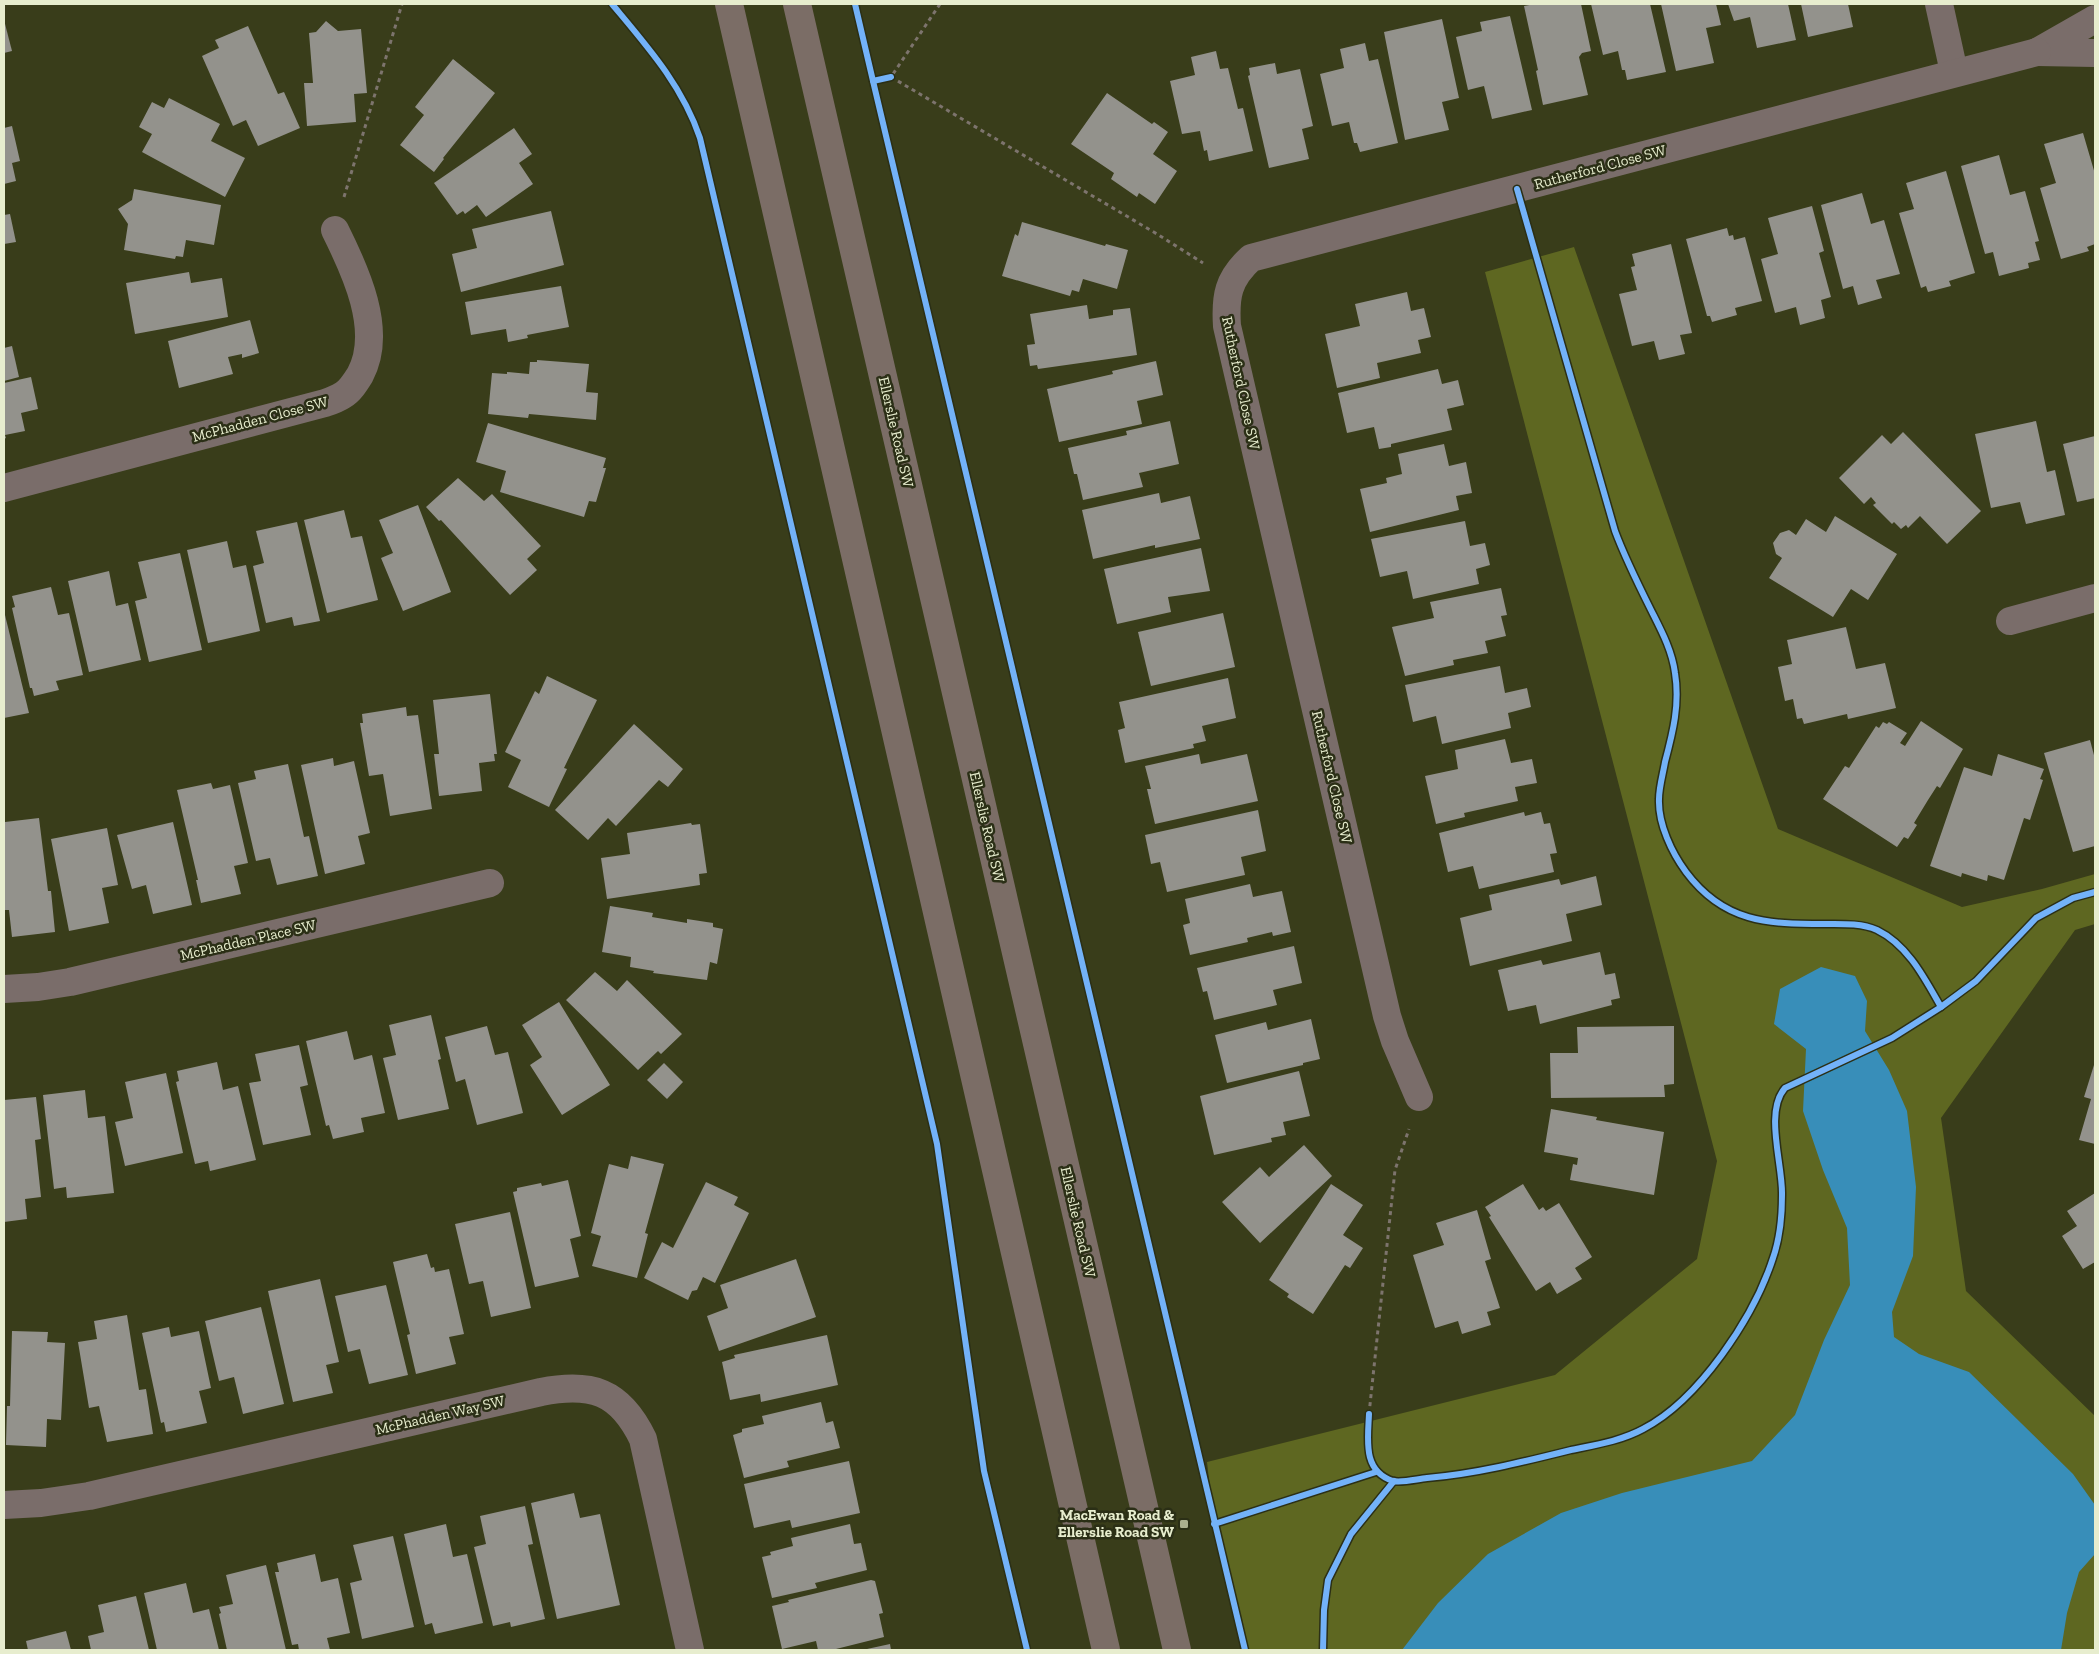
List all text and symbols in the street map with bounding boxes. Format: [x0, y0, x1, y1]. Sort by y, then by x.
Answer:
street label: Rutherford Close SW [1532, 141, 1668, 193]
street label: Rutherford Close SW [1218, 315, 1264, 451]
street label: Ellerslie Road SW [875, 375, 917, 489]
street label: McPhadden Close SW [190, 392, 330, 446]
street label: Rutherford Close SW [1308, 709, 1356, 845]
street label: Ellerslie Road SW [966, 770, 1008, 884]
street label: McPhadden Place SW [178, 916, 318, 964]
street label: Ellerslie Road SW [1057, 1165, 1099, 1279]
street label: McPhadden Way SW [374, 1391, 506, 1439]
place label: MacEwan Road & Ellerslie Road SW [1058, 1506, 1174, 1541]
marker: MacEwan Road & Ellerslie Road SW [1178, 1518, 1190, 1530]

